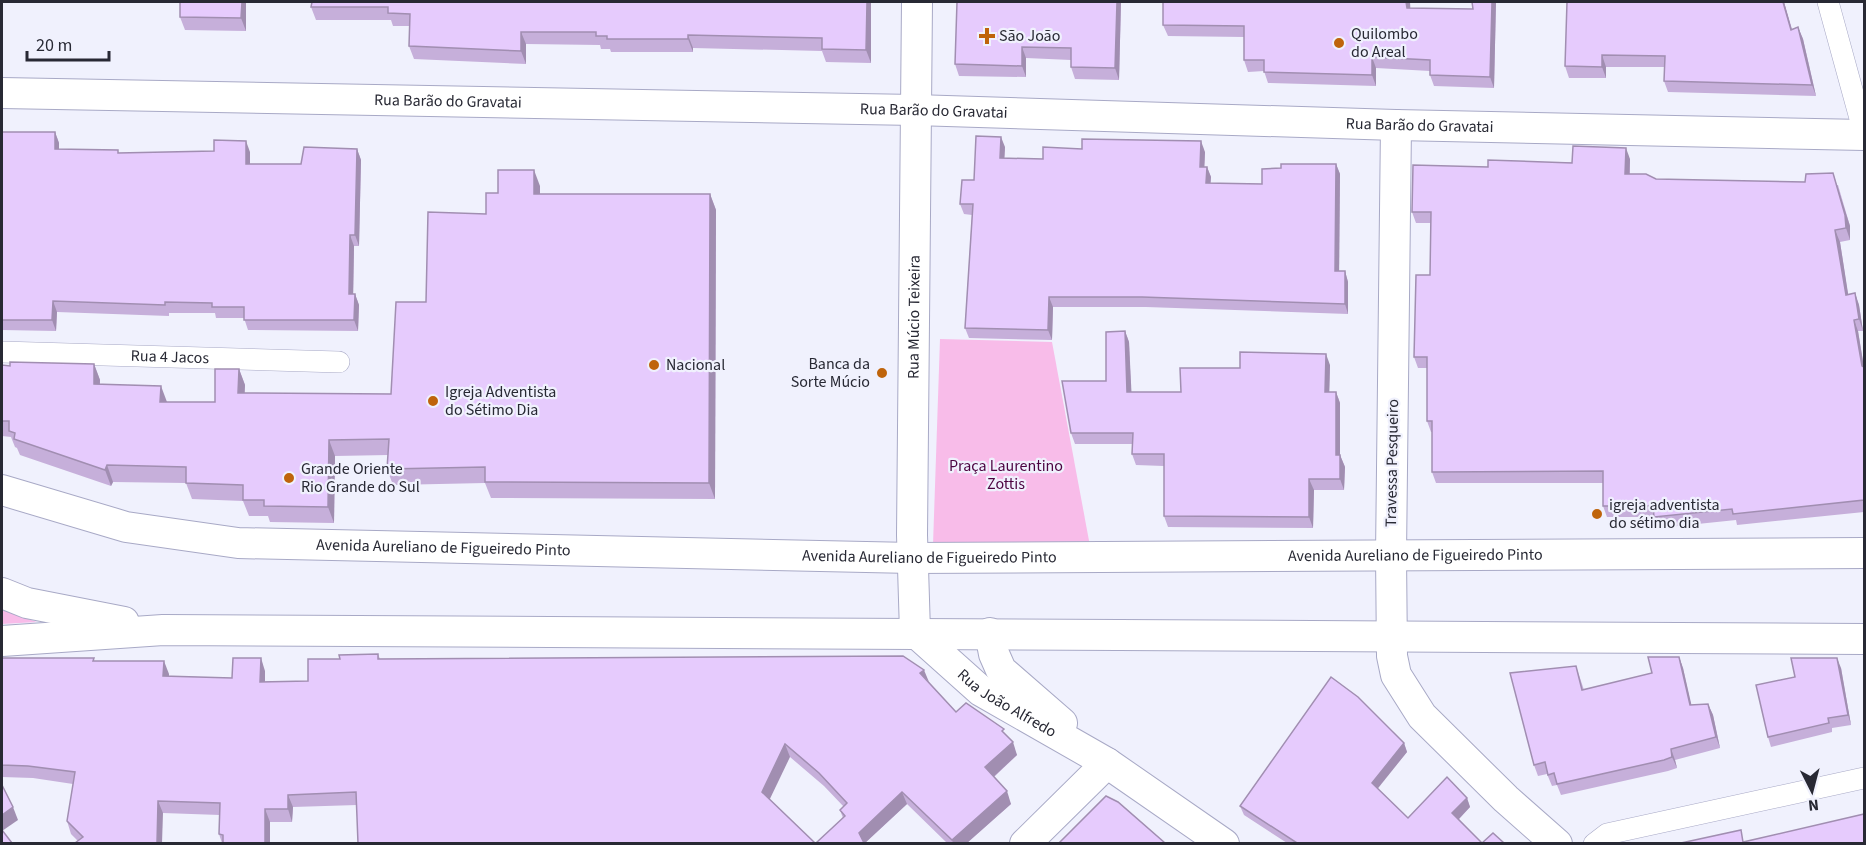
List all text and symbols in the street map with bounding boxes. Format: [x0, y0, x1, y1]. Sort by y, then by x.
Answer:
place label: Quilombo do Areal [1351, 23, 1418, 63]
scale bar [27, 24, 110, 62]
place label: São João [999, 25, 1060, 47]
marker: São João [980, 29, 994, 43]
text: 20 m [36, 33, 72, 58]
marker: Quilombo do Areal [1332, 36, 1346, 50]
street label: Rua Barão do Gravatai [374, 89, 522, 114]
street label: Rua Barão do Gravatai [860, 98, 1008, 124]
street label: Rua Barão do Gravatai [1345, 112, 1494, 138]
street label: Rua Múcio Teixeira [902, 255, 926, 379]
street label: Rua 4 Jacos [130, 345, 210, 369]
place label: Banca da Sorte Múcio [791, 353, 870, 393]
place label: Nacional [666, 354, 725, 376]
marker: Nacional [647, 358, 661, 372]
marker: Banca da Sorte Múcio [875, 366, 889, 380]
place label: Igreja Adventista do Sétimo Dia [445, 381, 556, 421]
marker: Igreja Adventista do Sétimo Dia [426, 394, 440, 408]
street label: Travessa Pesqueiro [1380, 399, 1404, 527]
park label: Praça Laurentino Zottis [949, 455, 1063, 495]
place label: Grande Oriente Rio Grande do Sul [301, 458, 420, 498]
marker: Grande Oriente Rio Grande do Sul [282, 471, 296, 485]
place label: igreja adventista do sétimo dia [1609, 494, 1719, 534]
marker: igreja adventista do sétimo dia [1590, 507, 1604, 521]
street label: Avenida Aureliano de Figueiredo Pinto [316, 534, 571, 561]
street label: Avenida Aureliano de Figueiredo Pinto [1288, 544, 1543, 567]
street label: Avenida Aureliano de Figueiredo Pinto [802, 545, 1057, 569]
street label: Rua João Alfredo [953, 664, 1060, 743]
north arrow [1782, 761, 1842, 821]
text: N [1807, 793, 1820, 816]

